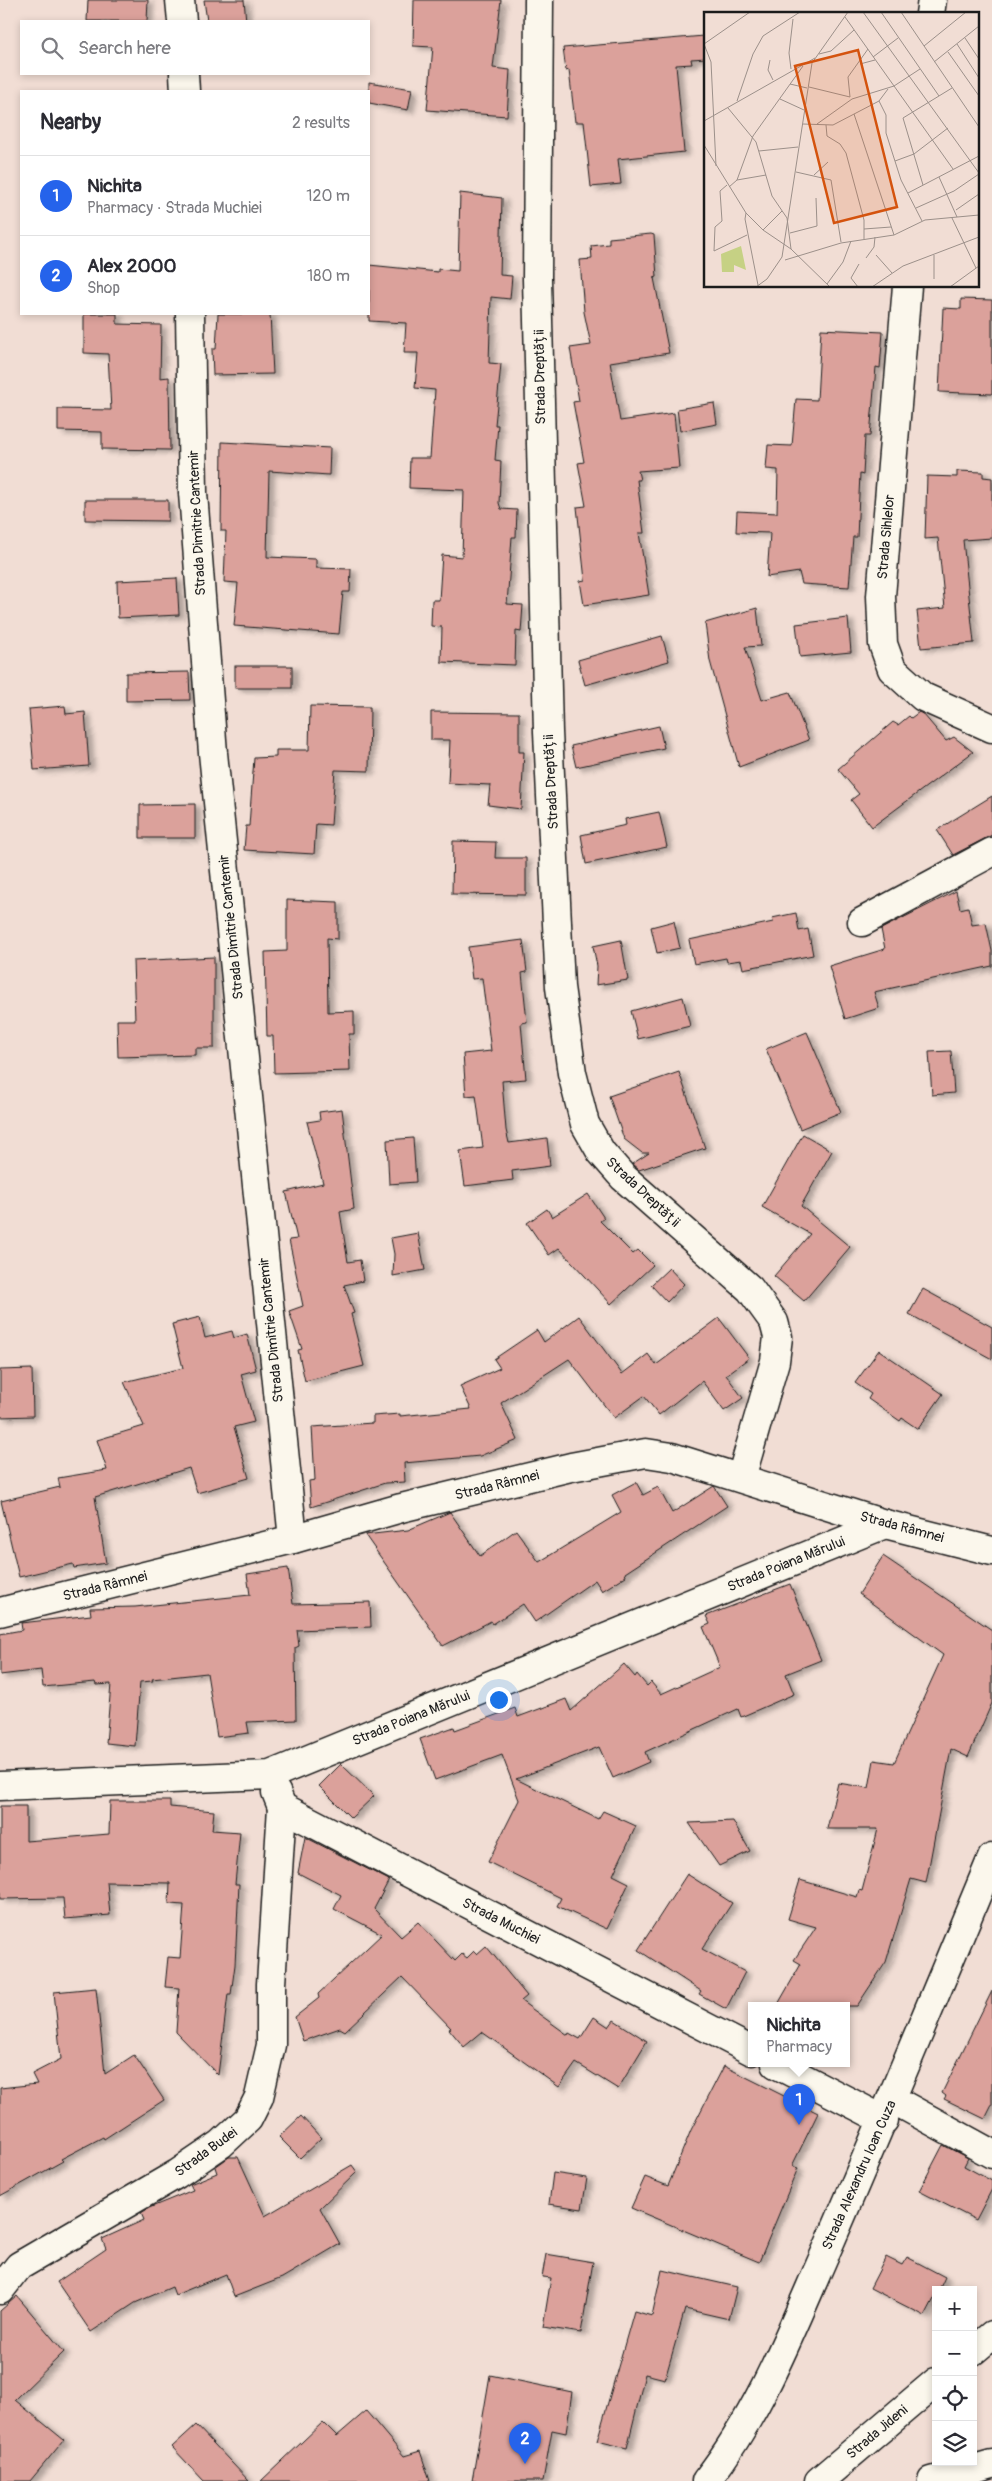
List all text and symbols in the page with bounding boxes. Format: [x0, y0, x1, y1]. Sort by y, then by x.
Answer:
inset map [704, 12, 980, 288]
search box [20, 20, 370, 75]
icon: search [38, 34, 66, 62]
text: Search here [78, 36, 171, 60]
text: Nearby [40, 109, 101, 136]
text: 2 results [292, 113, 350, 133]
text: Nichita [87, 174, 142, 198]
text: 1 [53, 186, 59, 206]
text: 120 m [306, 186, 350, 206]
text: Pharmacy · Strada Muchiei [87, 198, 262, 218]
text: Alex 2000 [87, 254, 176, 278]
text: 2 [52, 266, 60, 286]
text: 180 m [307, 266, 350, 286]
text: Shop [87, 278, 120, 298]
street label: Strada Dreptății [531, 329, 549, 425]
street label: Strada Dimitrie Cantemir [185, 450, 209, 596]
street label: Strada Sihlelor [874, 494, 898, 580]
street label: Strada Dreptății [540, 734, 562, 830]
street label: Strada Dimitrie Cantemir [215, 854, 247, 1000]
street label: Strada Dreptății [602, 1153, 684, 1231]
street label: Strada Dimitrie Cantemir [255, 1257, 287, 1403]
street label: Strada Râmnei [453, 1466, 541, 1504]
street label: Strada Râmnei [858, 1508, 946, 1546]
street label: Strada Poiana Mărului [725, 1532, 848, 1595]
street label: Strada Râmnei [61, 1567, 149, 1605]
street label: Strada Poiana Mărului [350, 1686, 473, 1749]
your location [486, 1687, 512, 1713]
street label: Strada Muchiei [459, 1894, 543, 1948]
popup [748, 2002, 850, 2067]
text: Nichita [766, 2013, 821, 2037]
text: Pharmacy [766, 2037, 832, 2057]
pin: 1 [783, 2084, 815, 2125]
street label: Strada Alexandru Ioan Cuza [818, 2098, 900, 2252]
street label: Strada Budei [171, 2123, 241, 2180]
map controls [932, 2286, 977, 2466]
button: + [932, 2286, 977, 2331]
button: − [932, 2331, 977, 2376]
button: locate [932, 2376, 977, 2421]
street label: Strada Jideni [843, 2401, 912, 2463]
button: layers [932, 2421, 977, 2466]
pin: 2 [509, 2423, 541, 2464]

